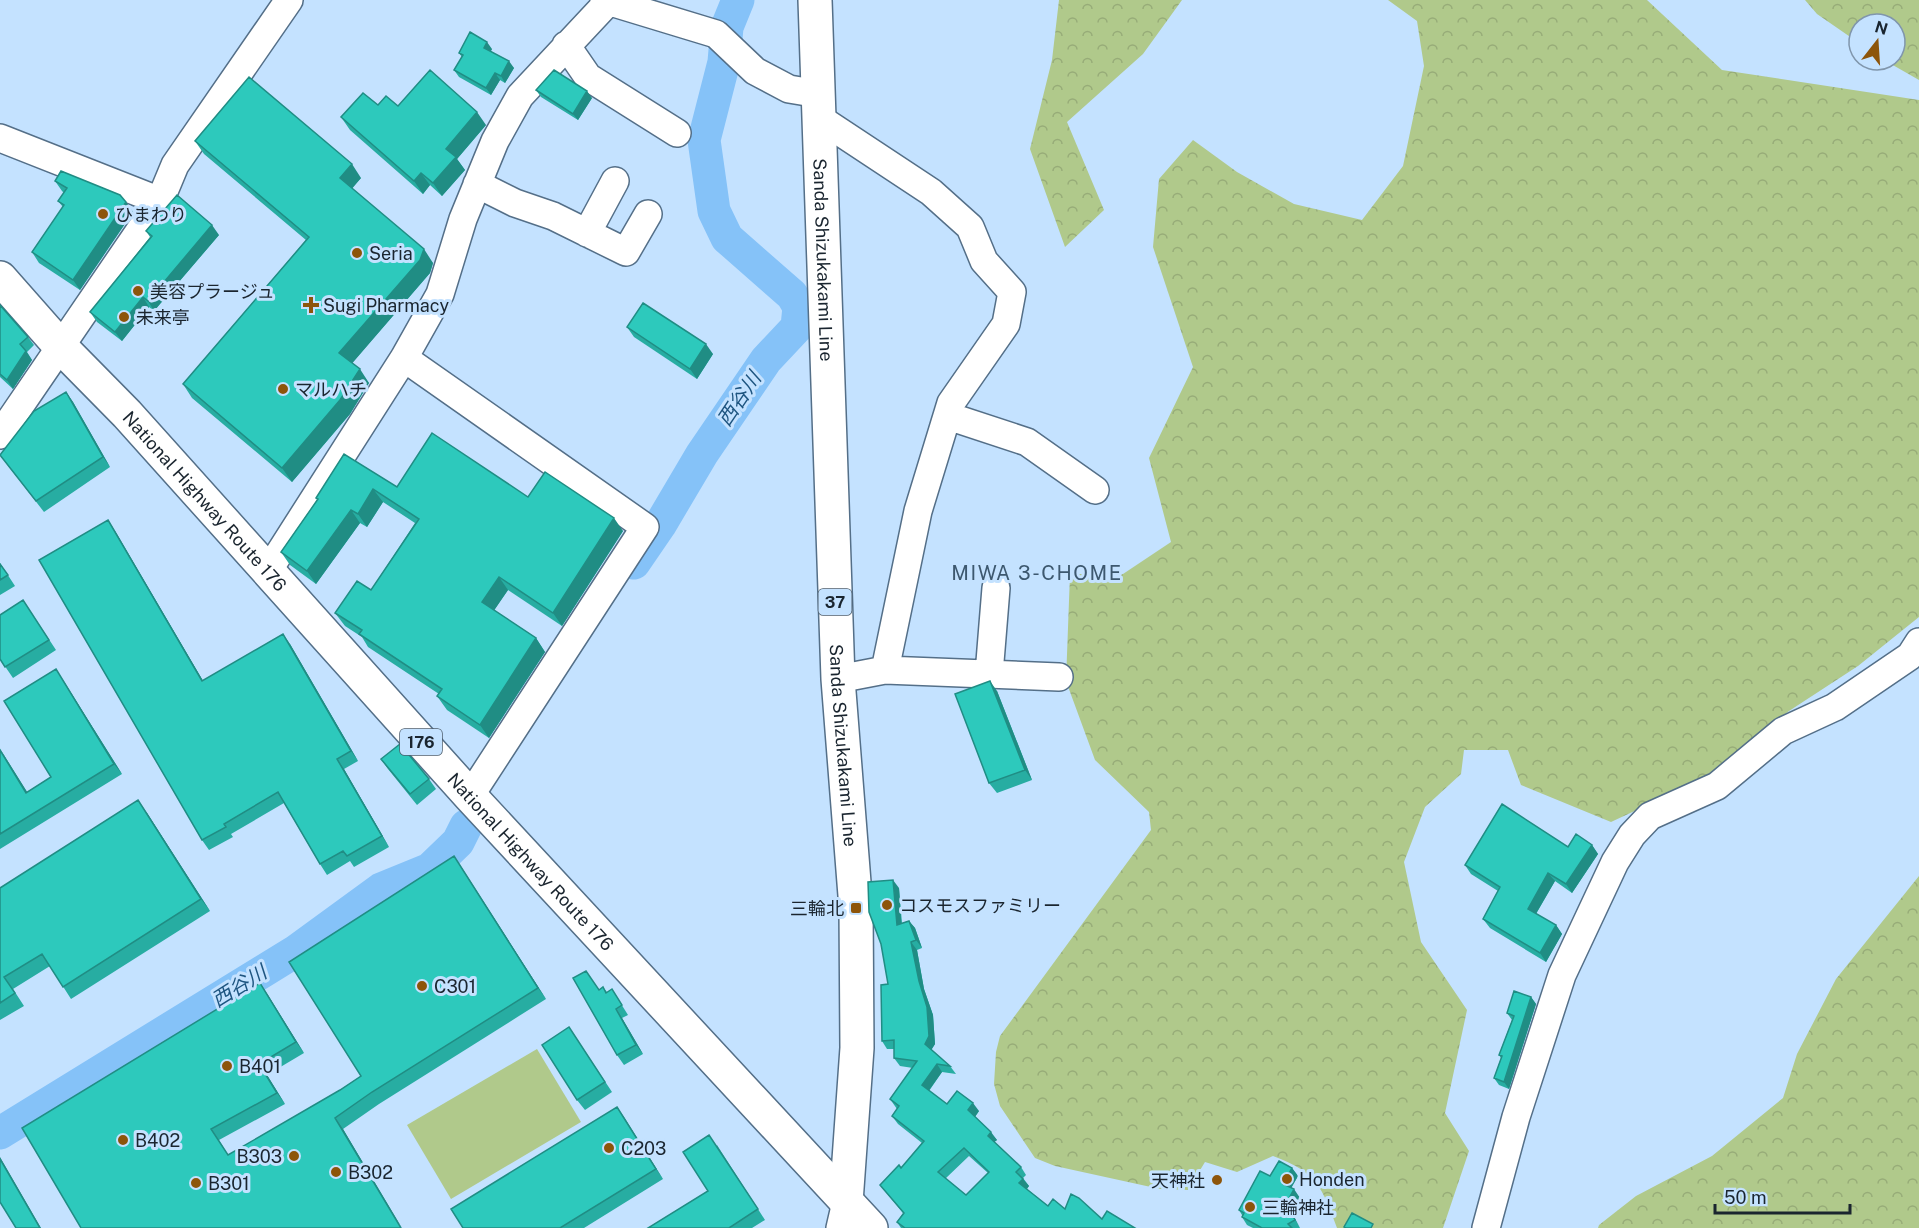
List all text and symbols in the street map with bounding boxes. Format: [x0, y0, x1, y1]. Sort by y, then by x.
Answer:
north arrow [1847, 12, 1907, 72]
text: N [1872, 17, 1890, 39]
street label: Sanda Shizukakami Line [810, 158, 838, 362]
place label: ひまわり [115, 204, 187, 225]
marker: ひまわり [96, 207, 110, 221]
place label: Seria [369, 243, 413, 264]
marker: Seria [350, 246, 364, 260]
place label: 美容プラージュ [150, 281, 274, 302]
marker: 美容プラージュ [131, 284, 145, 298]
place label: Sugi Pharmacy [323, 295, 449, 316]
marker: Sugi Pharmacy [304, 298, 318, 312]
place label: 未来亭 [136, 307, 190, 328]
marker: 未来亭 [117, 310, 131, 324]
water label: 西谷川 [712, 366, 767, 431]
place label: マルハチ [295, 379, 367, 400]
marker: マルハチ [276, 382, 290, 396]
street label: National Highway Route 176 [119, 407, 291, 595]
district label: MIWA 3-CHOME [951, 561, 1123, 585]
road number: 37 [818, 589, 852, 615]
street label: Sanda Shizukakami Line [826, 644, 862, 848]
road number: 176 [400, 729, 442, 755]
street label: National Highway Route 176 [444, 768, 618, 955]
place label: コスモスファミリー [899, 895, 1061, 916]
place label: 三輪北 [790, 898, 844, 919]
marker: コスモスファミリー [880, 898, 894, 912]
marker: 三輪北 [849, 901, 863, 915]
water label: 西谷川 [207, 959, 272, 1012]
place label: C301 [434, 976, 476, 997]
marker: C301 [415, 979, 429, 993]
place label: B401 [239, 1056, 281, 1077]
marker: B401 [220, 1059, 234, 1073]
place label: B402 [135, 1130, 180, 1151]
marker: B402 [116, 1133, 130, 1147]
place label: C203 [621, 1138, 666, 1159]
marker: C203 [602, 1141, 616, 1155]
place label: B303 [236, 1146, 282, 1167]
marker: B303 [287, 1149, 301, 1163]
place label: B302 [348, 1162, 393, 1183]
marker: B302 [329, 1165, 343, 1179]
place label: Honden [1299, 1169, 1365, 1190]
place label: 天神社 [1151, 1170, 1205, 1191]
marker: Honden [1280, 1172, 1294, 1186]
place label: B301 [208, 1173, 250, 1194]
marker: 天神社 [1210, 1173, 1224, 1187]
marker: B301 [189, 1176, 203, 1190]
scale bar [1715, 1177, 1850, 1215]
text: 50 m [1724, 1187, 1767, 1208]
place label: 三輪神社 [1262, 1197, 1334, 1218]
marker: 三輪神社 [1243, 1200, 1257, 1214]

